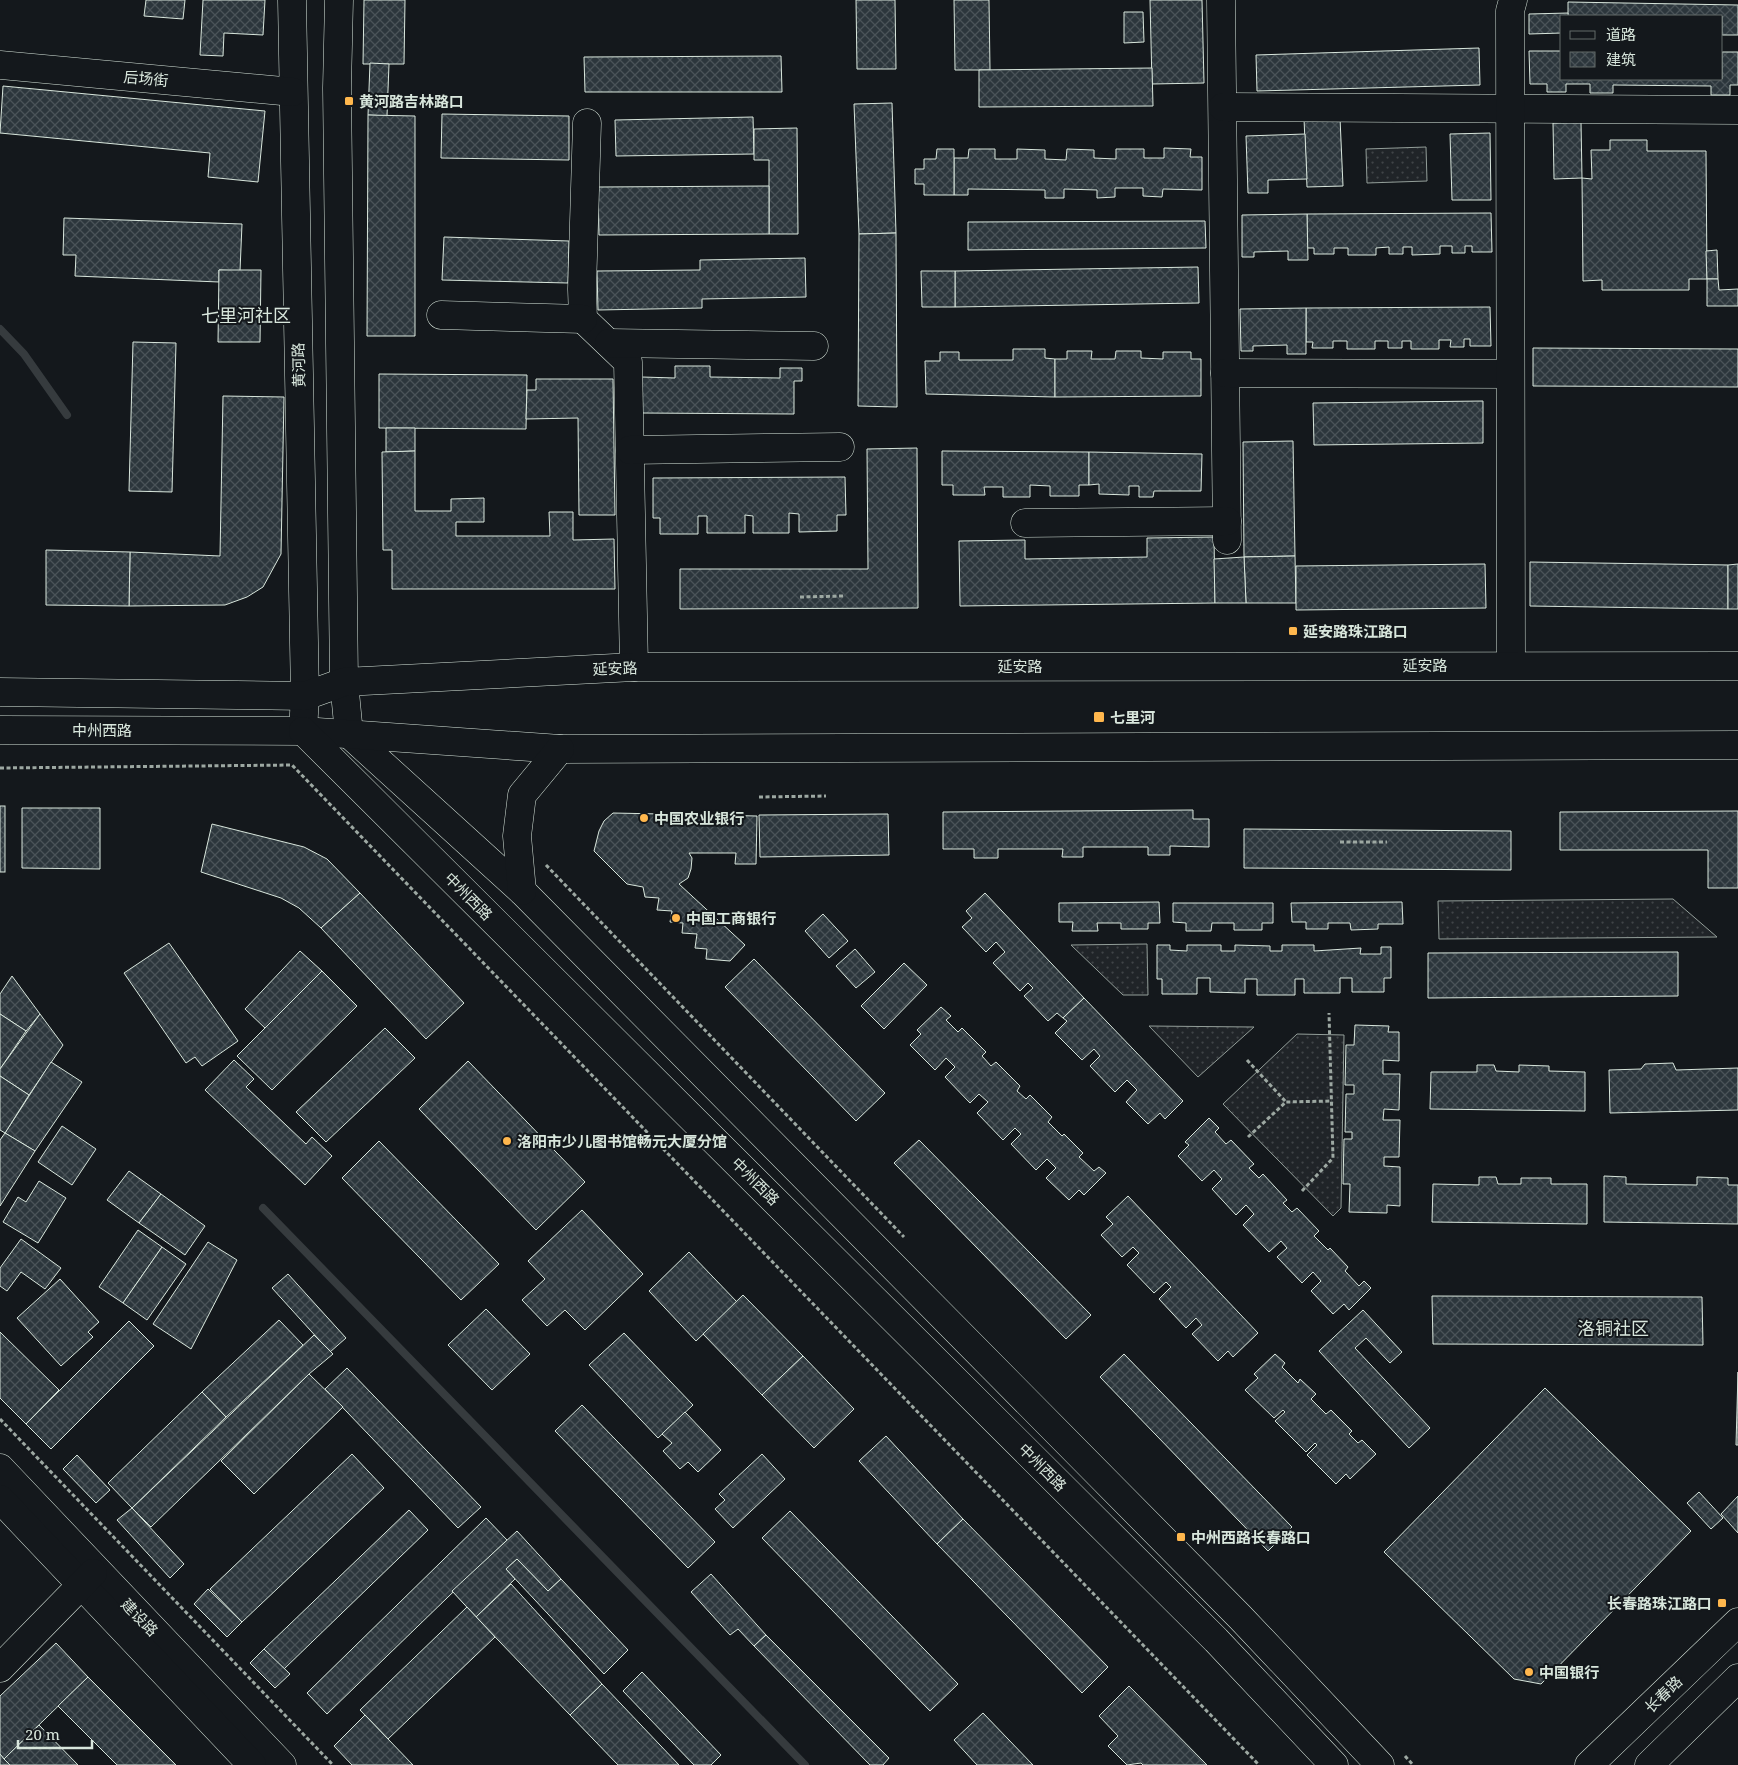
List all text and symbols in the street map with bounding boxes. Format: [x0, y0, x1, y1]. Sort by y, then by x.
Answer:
legend [1560, 15, 1723, 80]
text: 道路 [1606, 24, 1636, 44]
text: 建筑 [1606, 49, 1636, 69]
street label: 后场街 [123, 66, 169, 90]
place label: 黄河路吉林路口 [359, 91, 464, 111]
marker: 黄河路吉林路口 [343, 95, 355, 107]
district label: 七里河社区 [201, 303, 291, 327]
street label: 黄河路 [288, 342, 308, 388]
place label: 延安路珠江路口 [1303, 621, 1408, 641]
marker: 延安路珠江路口 [1287, 625, 1299, 637]
street label: 延安路 [1402, 655, 1448, 675]
street label: 延安路 [997, 656, 1043, 676]
street label: 延安路 [592, 657, 638, 679]
place label: 七里河 [1110, 707, 1155, 727]
marker: 七里河 [1092, 710, 1106, 724]
street label: 中州西路 [72, 720, 132, 740]
place label: 中国农业银行 [654, 808, 744, 828]
marker: 中国农业银行 [638, 812, 650, 824]
street label: 中州西路 [441, 868, 497, 924]
place label: 中国工商银行 [686, 908, 776, 928]
marker: 中国工商银行 [670, 912, 682, 924]
place label: 洛阳市少儿图书馆畅元大厦分馆 [517, 1131, 727, 1151]
marker: 洛阳市少儿图书馆畅元大厦分馆 [501, 1135, 513, 1147]
street label: 中州西路 [728, 1153, 784, 1209]
district label: 洛铜社区 [1577, 1316, 1649, 1340]
street label: 中州西路 [1015, 1439, 1071, 1495]
place label: 中州西路长春路口 [1191, 1527, 1311, 1547]
marker: 中州西路长春路口 [1175, 1531, 1187, 1543]
place label: 长春路珠江路口 [1607, 1593, 1712, 1613]
street label: 建设路 [117, 1594, 163, 1640]
marker: 长春路珠江路口 [1716, 1597, 1728, 1609]
place label: 中国银行 [1539, 1662, 1599, 1682]
marker: 中国银行 [1523, 1666, 1535, 1678]
street label: 长春路 [1640, 1671, 1686, 1717]
scale bar [18, 1718, 91, 1750]
text: 20 m [25, 1724, 60, 1744]

